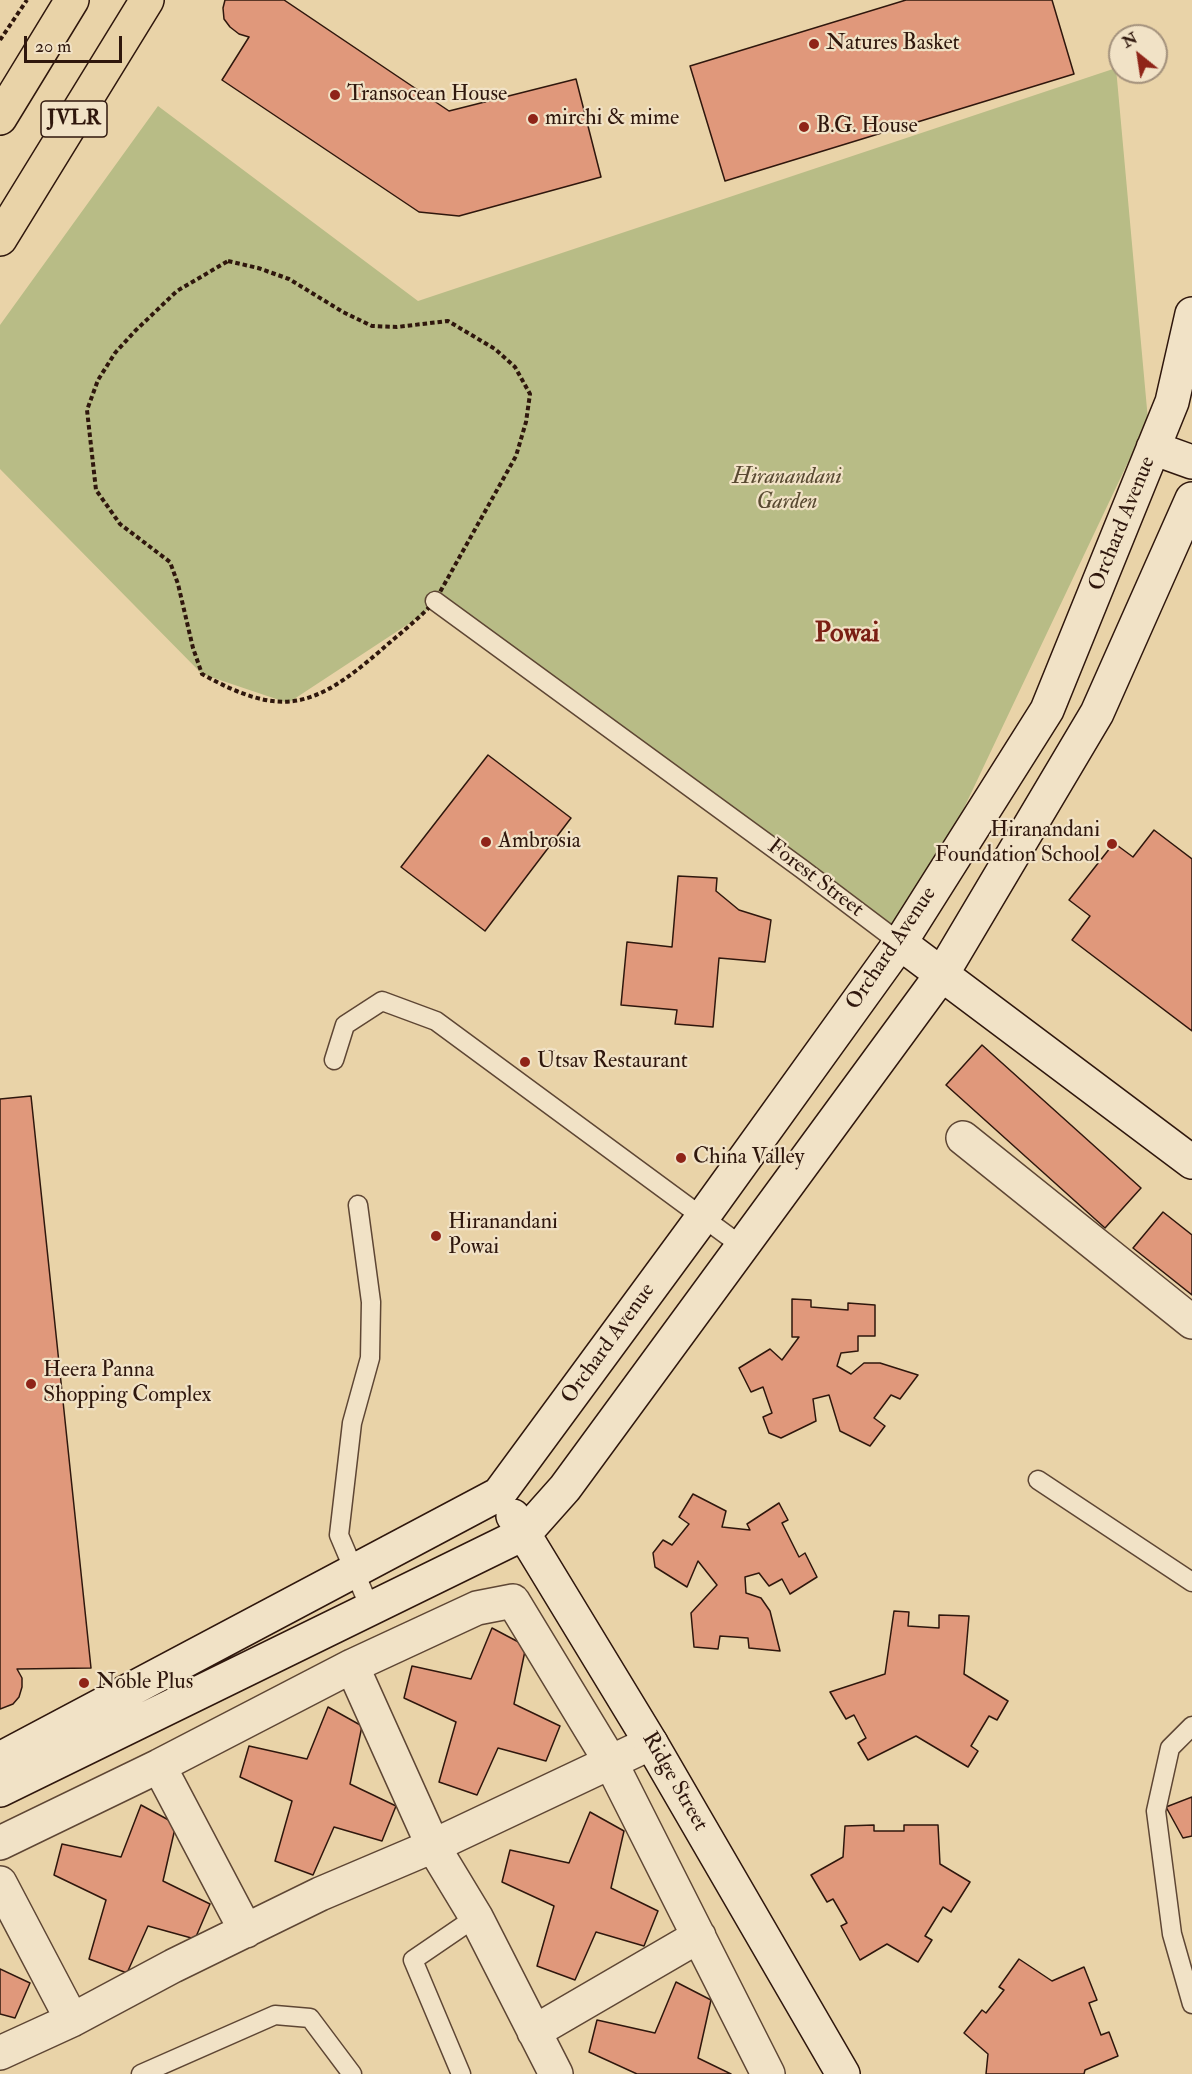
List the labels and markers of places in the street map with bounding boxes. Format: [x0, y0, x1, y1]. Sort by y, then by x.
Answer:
place label: Natures Basket [826, 31, 960, 57]
marker: Natures Basket [807, 37, 821, 51]
place label: Transocean House [347, 82, 507, 108]
marker: Transocean House [328, 88, 342, 102]
place label: mirchi & mime [545, 106, 679, 132]
marker: mirchi & mime [526, 112, 540, 126]
place label: B.G. House [816, 114, 918, 140]
marker: B.G. House [797, 120, 811, 134]
place label: Hiranandani Foundation School [935, 818, 1100, 870]
place label: Ambrosia [498, 829, 581, 855]
marker: Ambrosia [479, 835, 493, 849]
marker: Hiranandani Foundation School [1105, 837, 1119, 851]
place label: Utsav Restaurant [537, 1049, 688, 1075]
marker: Utsav Restaurant [518, 1055, 532, 1069]
place label: China Valley [693, 1145, 804, 1171]
marker: China Valley [674, 1151, 688, 1165]
place label: Hiranandani Powai [448, 1210, 558, 1262]
marker: Hiranandani Powai [429, 1229, 443, 1243]
place label: Heera Panna Shopping Complex [43, 1358, 211, 1410]
marker: Heera Panna Shopping Complex [24, 1377, 38, 1391]
place label: Noble Plus [96, 1670, 193, 1696]
marker: Noble Plus [77, 1676, 91, 1690]

